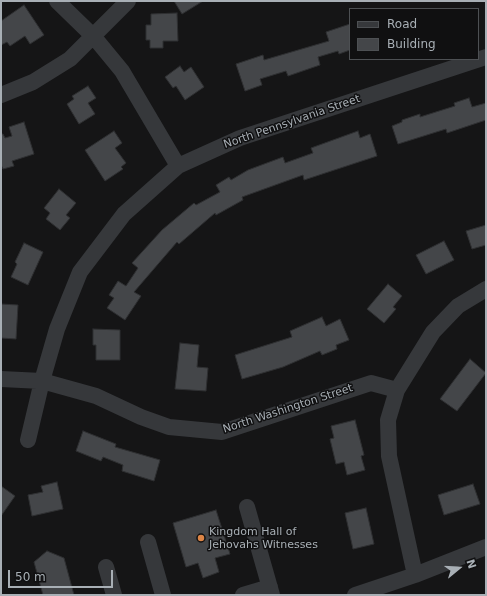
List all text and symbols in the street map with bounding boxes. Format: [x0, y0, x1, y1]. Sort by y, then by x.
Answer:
legend [349, 8, 479, 60]
text: Road [387, 17, 417, 31]
text: Building [387, 37, 436, 51]
street label: North Pennsylvania Street [222, 92, 362, 152]
street label: North Washington Street [221, 382, 355, 436]
place label: Kingdom Hall of Jehovahs Witnesses [209, 525, 318, 551]
marker: Kingdom Hall of Jehovahs Witnesses [196, 533, 206, 543]
north arrow [439, 548, 479, 588]
text: N [463, 558, 478, 571]
scale bar [10, 562, 115, 588]
text: 50 m [15, 570, 46, 584]

